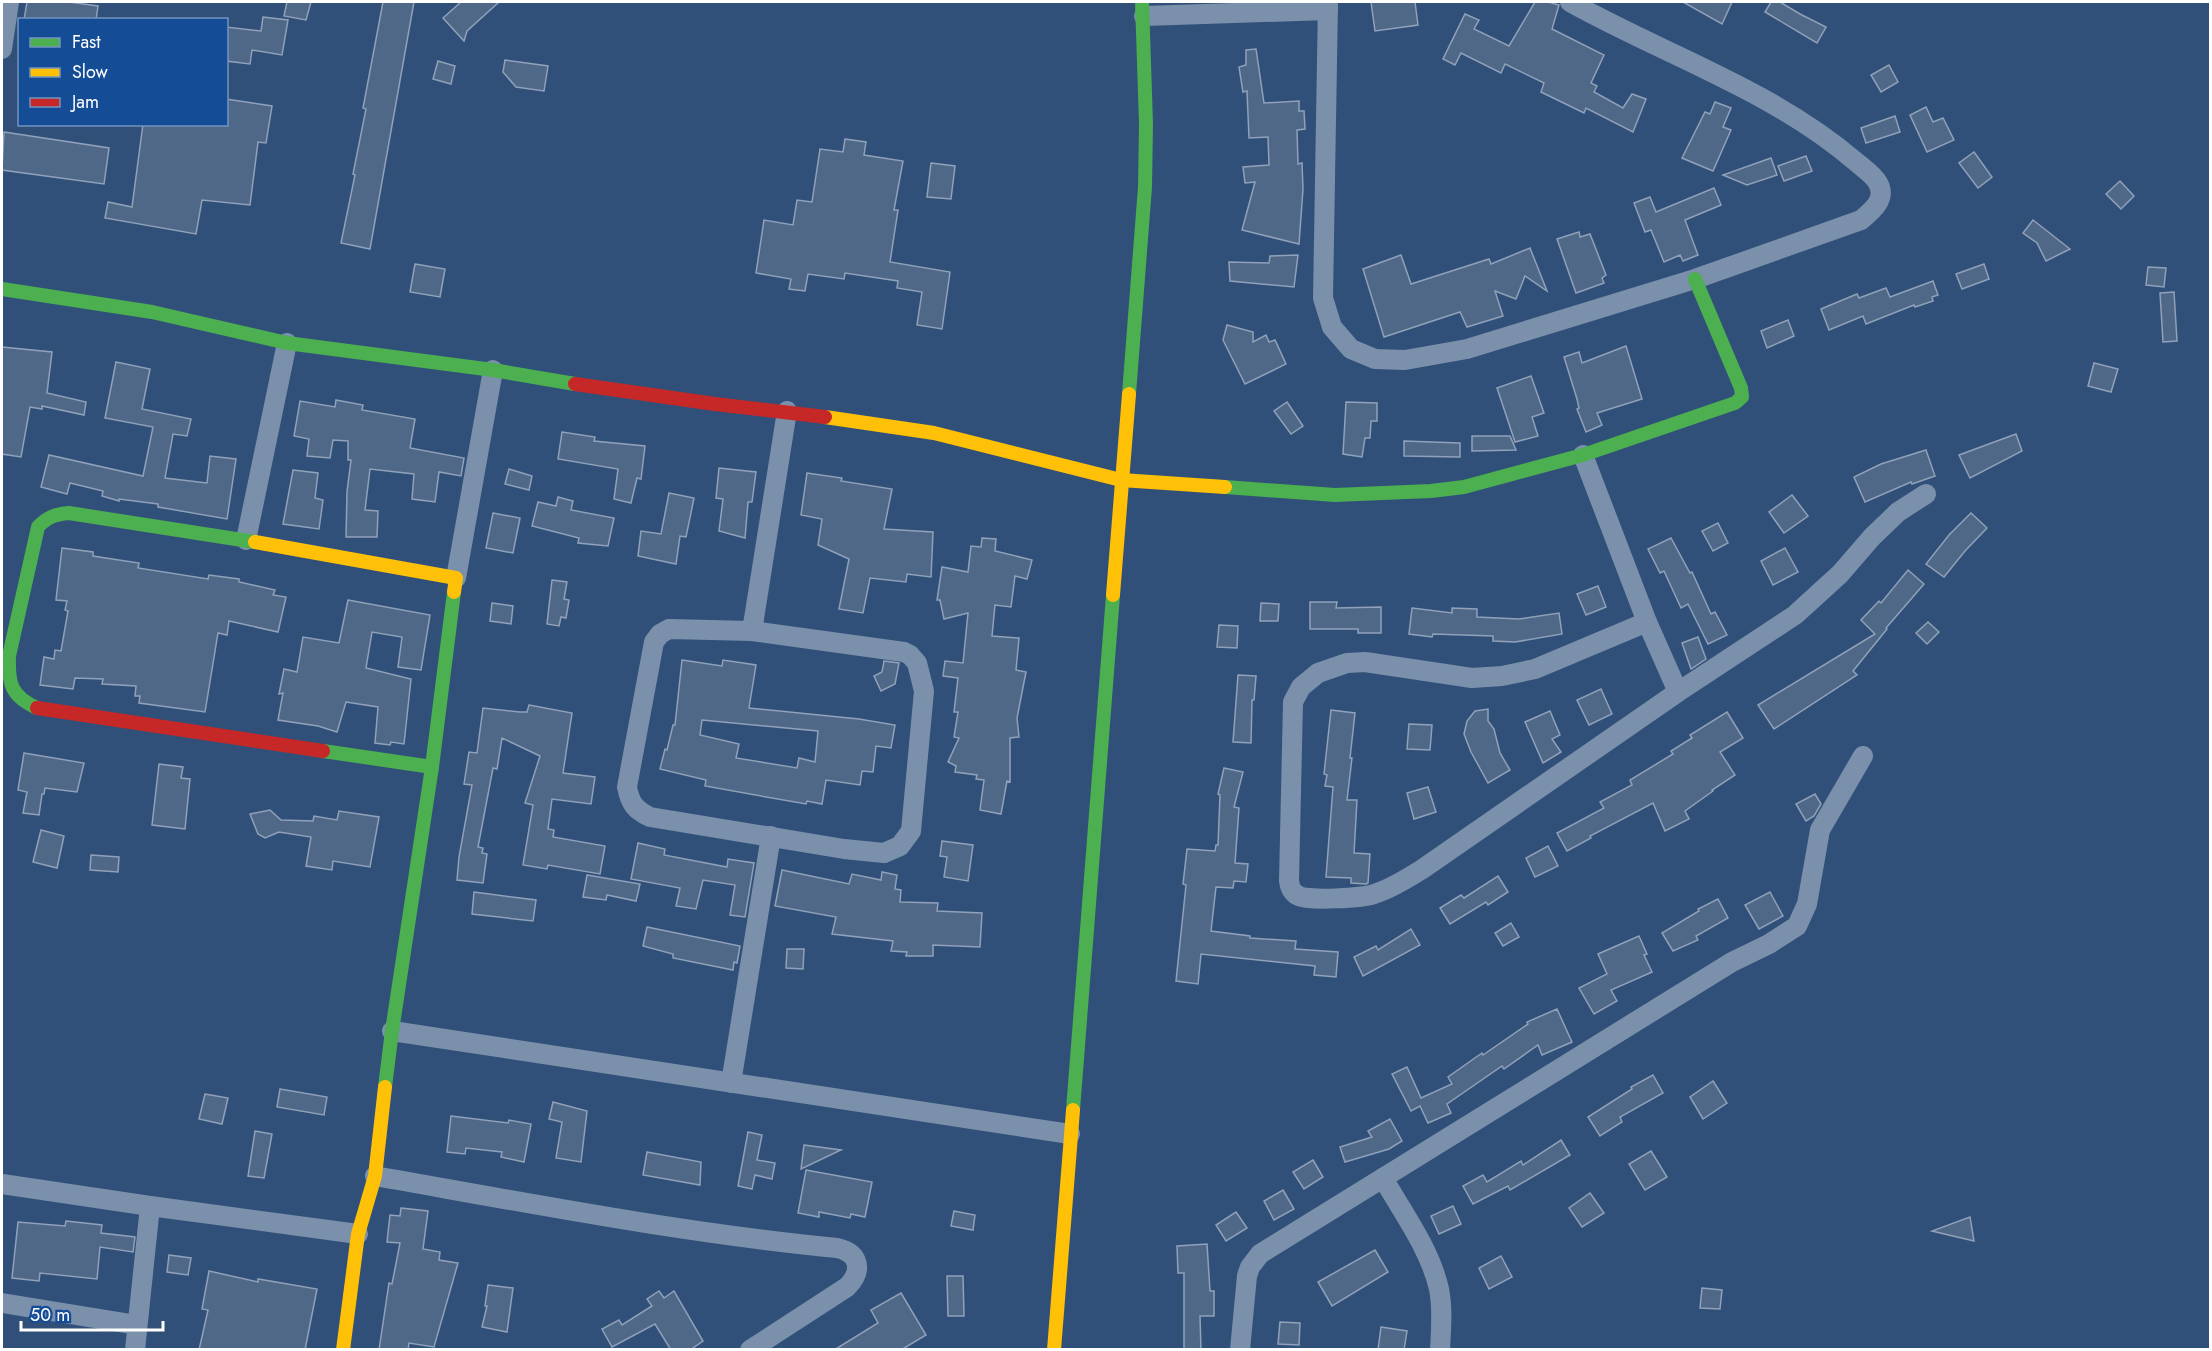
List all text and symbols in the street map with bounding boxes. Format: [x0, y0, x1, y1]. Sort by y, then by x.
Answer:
legend [18, 18, 228, 126]
text: Fast [72, 29, 101, 55]
text: Slow [72, 59, 109, 85]
text: Jam [70, 89, 99, 115]
scale bar [21, 1294, 164, 1332]
text: 50 m [30, 1302, 70, 1328]

